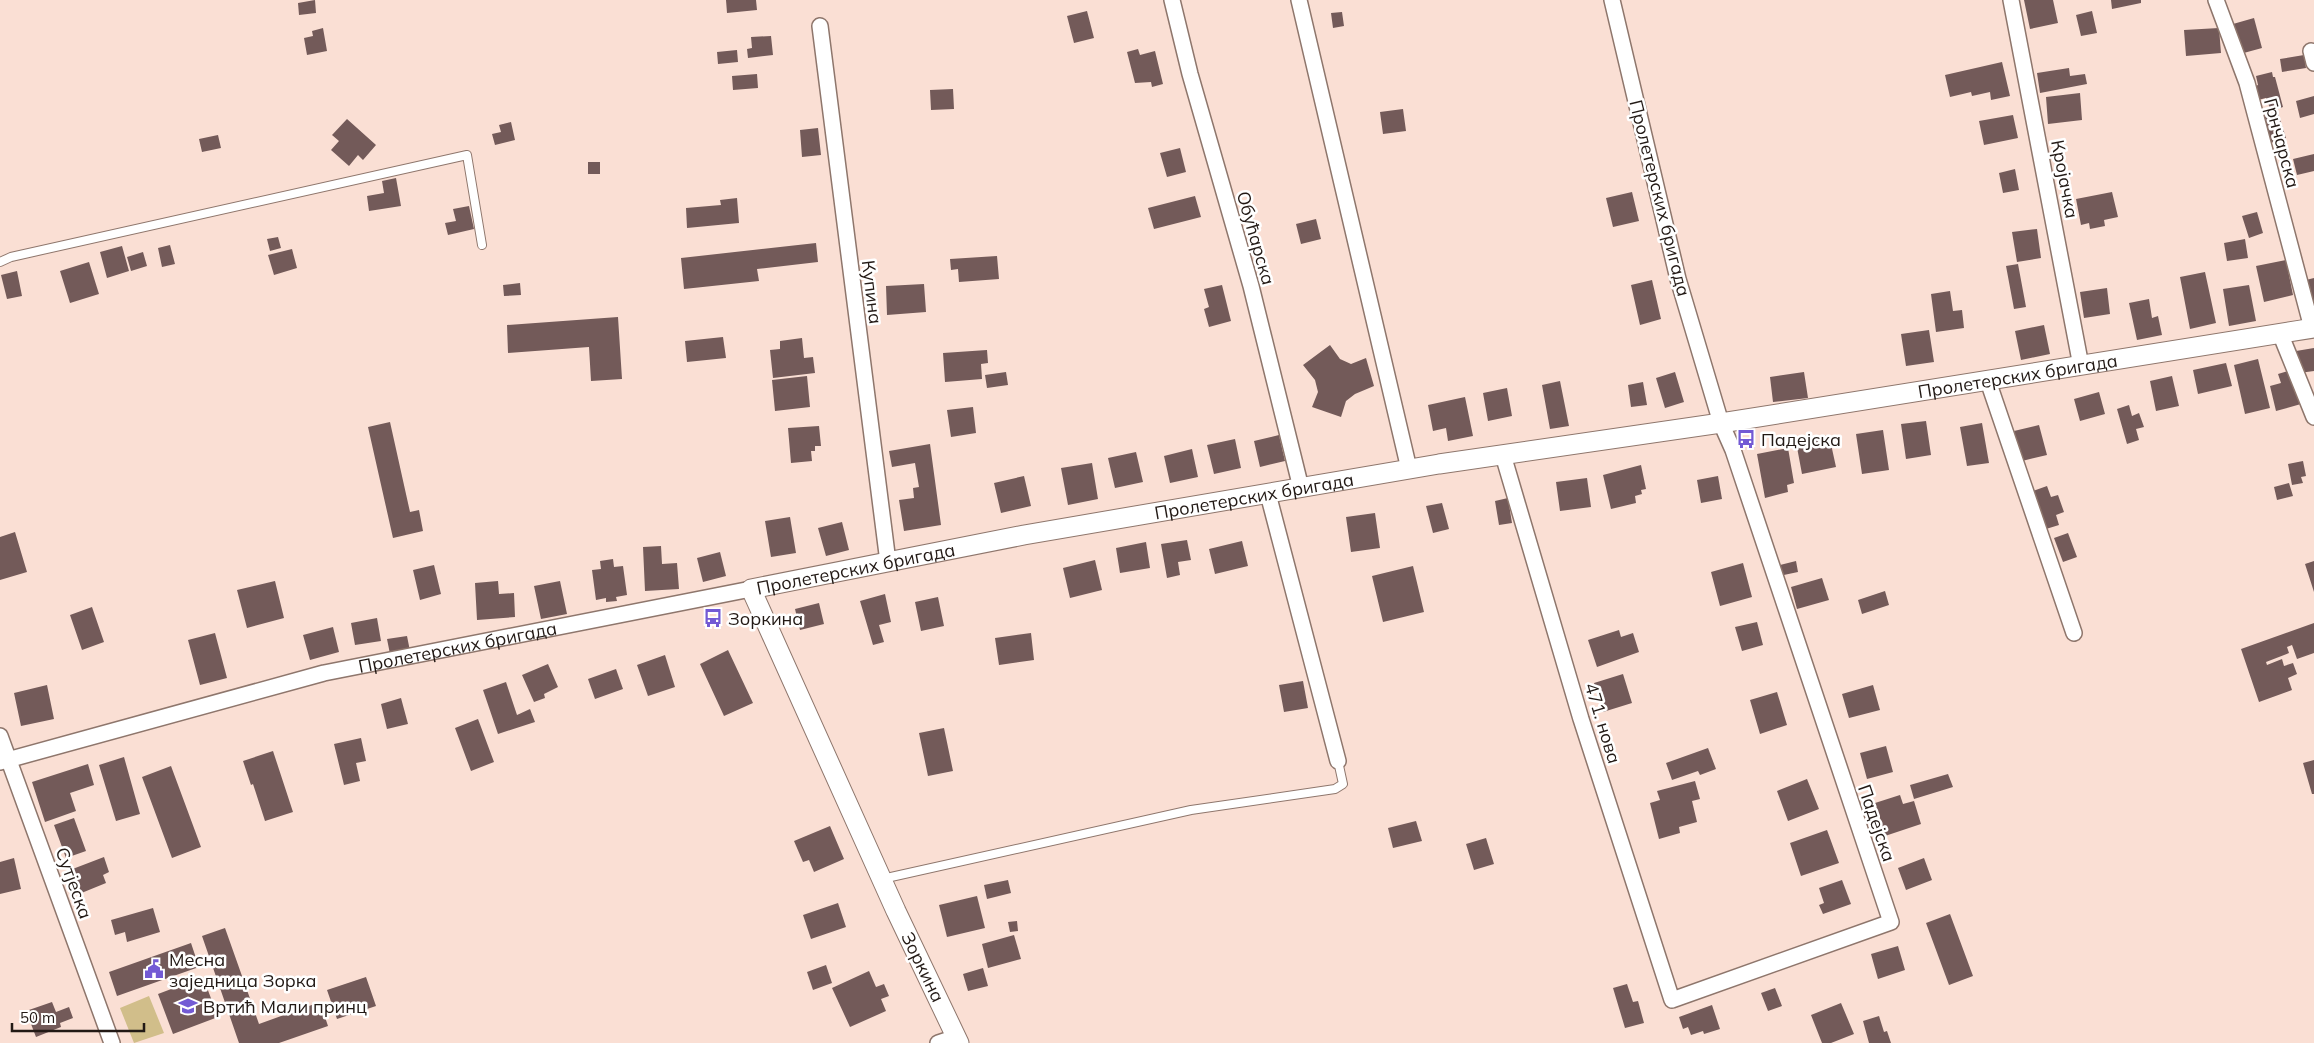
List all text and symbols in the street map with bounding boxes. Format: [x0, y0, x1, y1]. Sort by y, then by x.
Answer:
street label: Грнчарска [2259, 96, 2305, 190]
street label: Пролетерских бригада [1624, 97, 1696, 299]
street label: Кројачка [2046, 138, 2084, 220]
street label: Обућарска [1232, 188, 1280, 288]
street label: Купина [857, 259, 887, 325]
street label: Пролетерских бригада [1916, 348, 2119, 403]
bus stop icon: Падејска [1735, 428, 1757, 450]
place label: Падејска [1761, 428, 1841, 451]
street label: Пролетерских бригада [1153, 467, 1355, 524]
street label: Пролетерских бригада [754, 537, 957, 599]
bus stop icon: Зоркина [702, 607, 724, 629]
place label: Зоркина [728, 607, 803, 630]
street label: Пролетерских бригада [356, 616, 559, 678]
street label: 471. нова [1580, 680, 1626, 766]
street label: Падејска [1853, 781, 1901, 865]
street label: Сутјеска [51, 844, 97, 922]
street label: Зоркина [896, 928, 950, 1006]
place label: Месна заједница Зорка [169, 948, 317, 992]
public building icon: Месна заједница Зорка [143, 958, 165, 980]
school or university icon: Вртић Мали принц [177, 995, 199, 1017]
place label: Вртић Мали принц [203, 995, 367, 1018]
scale bar [12, 1000, 145, 1032]
text: 50 m [20, 1008, 55, 1027]

